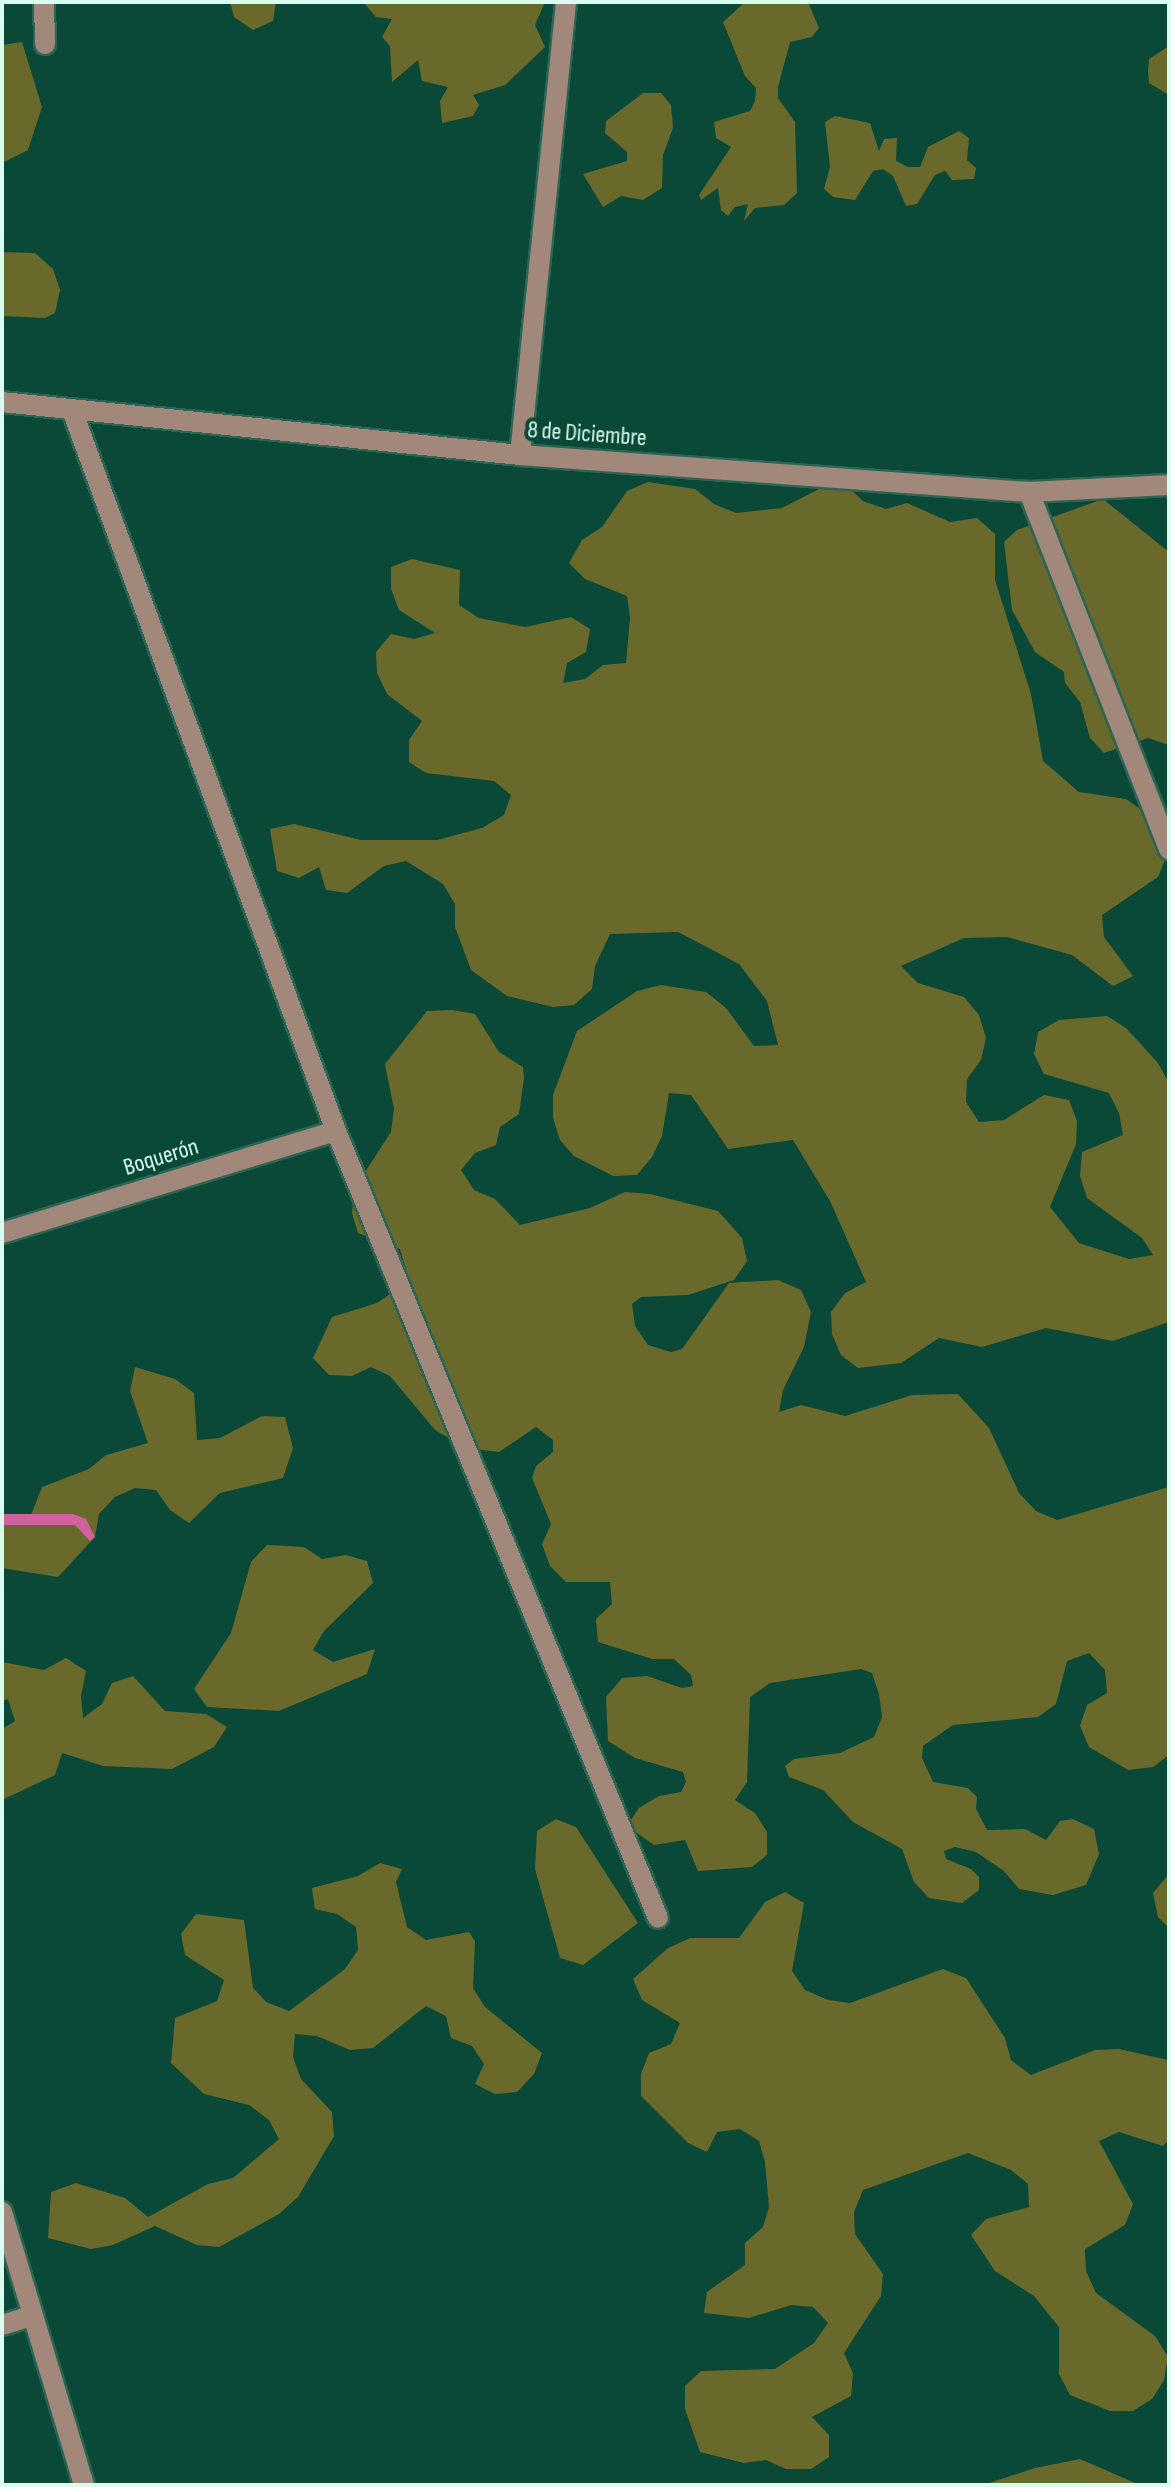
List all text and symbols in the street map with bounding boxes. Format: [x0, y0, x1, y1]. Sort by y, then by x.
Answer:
street label: 8 de Diciembre [526, 415, 648, 453]
street label: Boquerón [120, 1132, 202, 1182]

